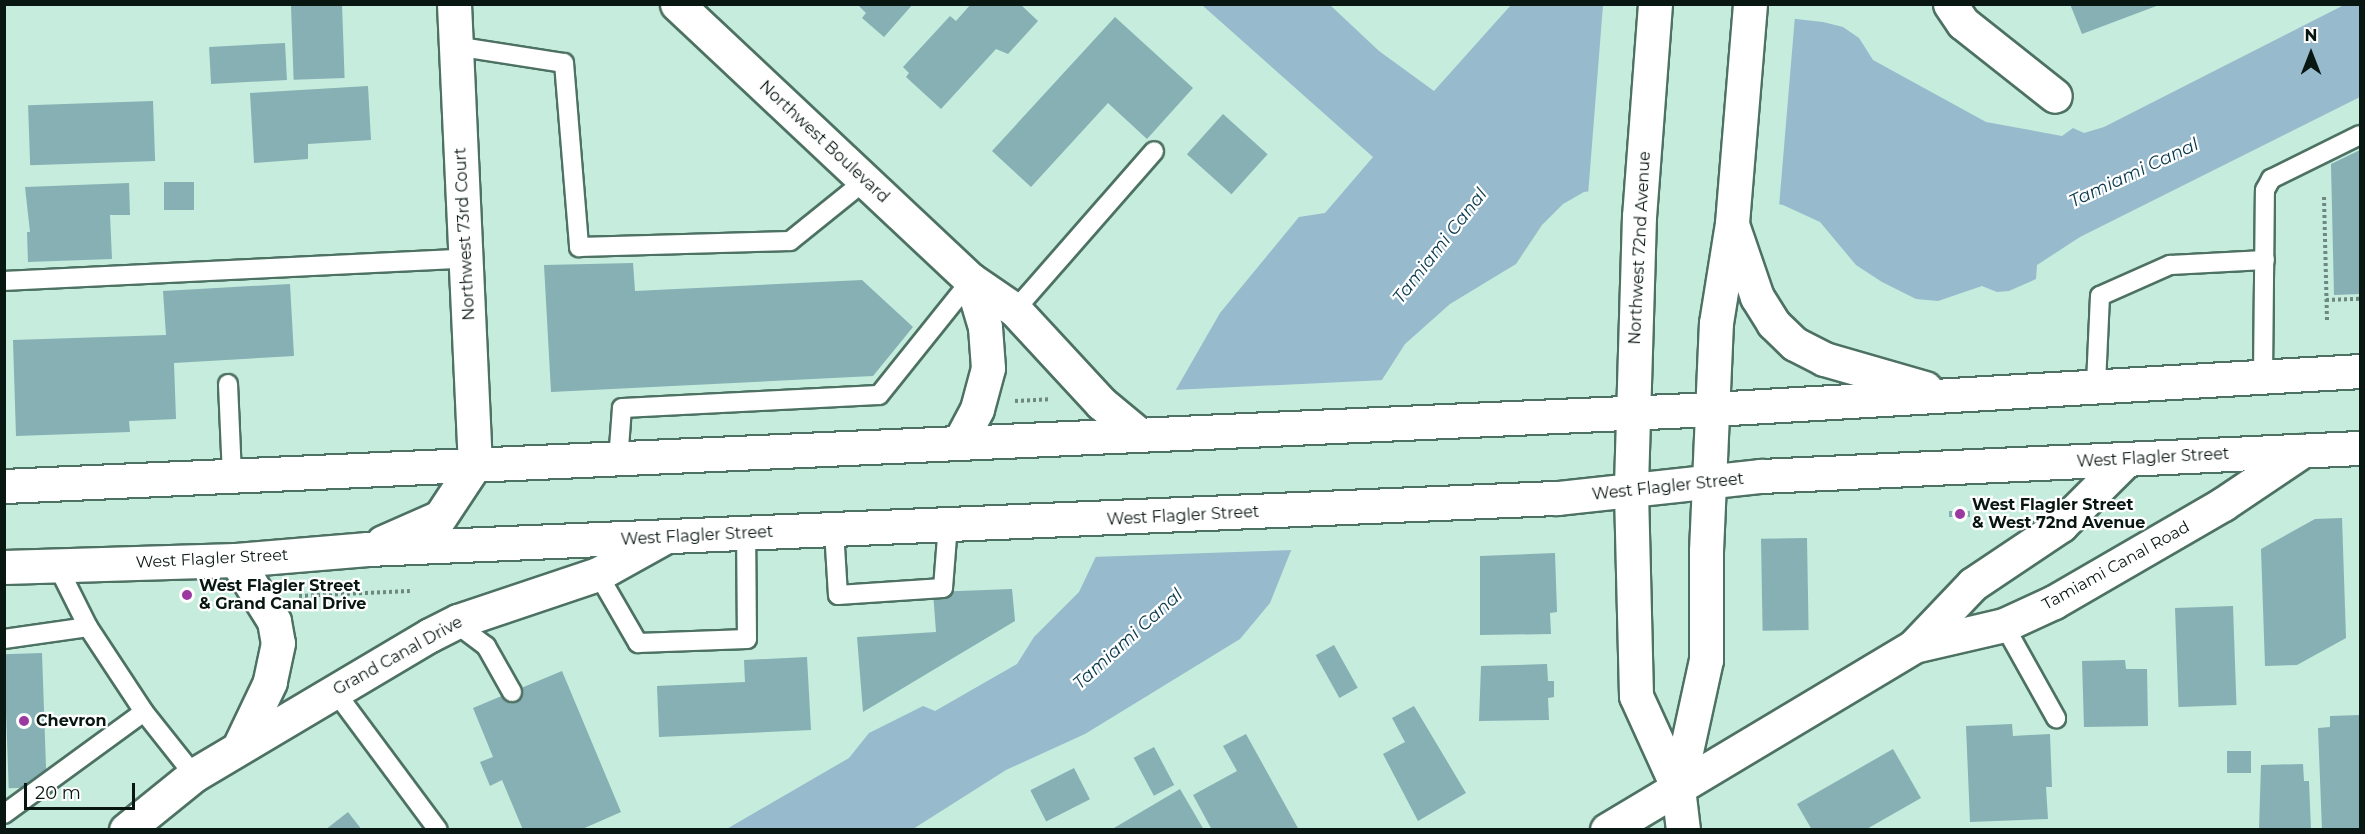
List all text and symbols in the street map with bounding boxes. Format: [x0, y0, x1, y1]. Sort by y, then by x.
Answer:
north arrow [2281, 24, 2341, 84]
text: N [2305, 26, 2317, 45]
street label: Northwest Boulevard [755, 77, 893, 207]
water label: Tamiami Canal [2066, 134, 2202, 212]
street label: Northwest 73rd Court [451, 147, 479, 321]
street label: Northwest 72nd Avenue [1625, 151, 1655, 345]
water label: Tamiami Canal [1388, 184, 1492, 308]
street label: West Flagler Street [2076, 444, 2230, 472]
street label: West Flagler Street [1591, 469, 1745, 505]
place label: West Flagler Street & West 72nd Avenue [1972, 495, 2145, 533]
street label: West Flagler Street [1106, 502, 1260, 530]
marker: West Flagler Street & West 72nd Avenue [1953, 507, 1967, 521]
street label: Tamiami Canal Road [2039, 517, 2193, 615]
street label: West Flagler Street [620, 522, 774, 550]
street label: West Flagler Street [135, 545, 289, 573]
place label: West Flagler Street & Grand Canal Drive [199, 576, 366, 614]
water label: Tamiami Canal [1069, 584, 1187, 694]
marker: West Flagler Street & Grand Canal Drive [180, 588, 194, 602]
street label: Grand Canal Drive [330, 613, 466, 699]
place label: Chevron [36, 711, 107, 731]
marker: Chevron [17, 714, 31, 728]
scale bar [27, 771, 138, 809]
text: 20 m [35, 782, 81, 804]

